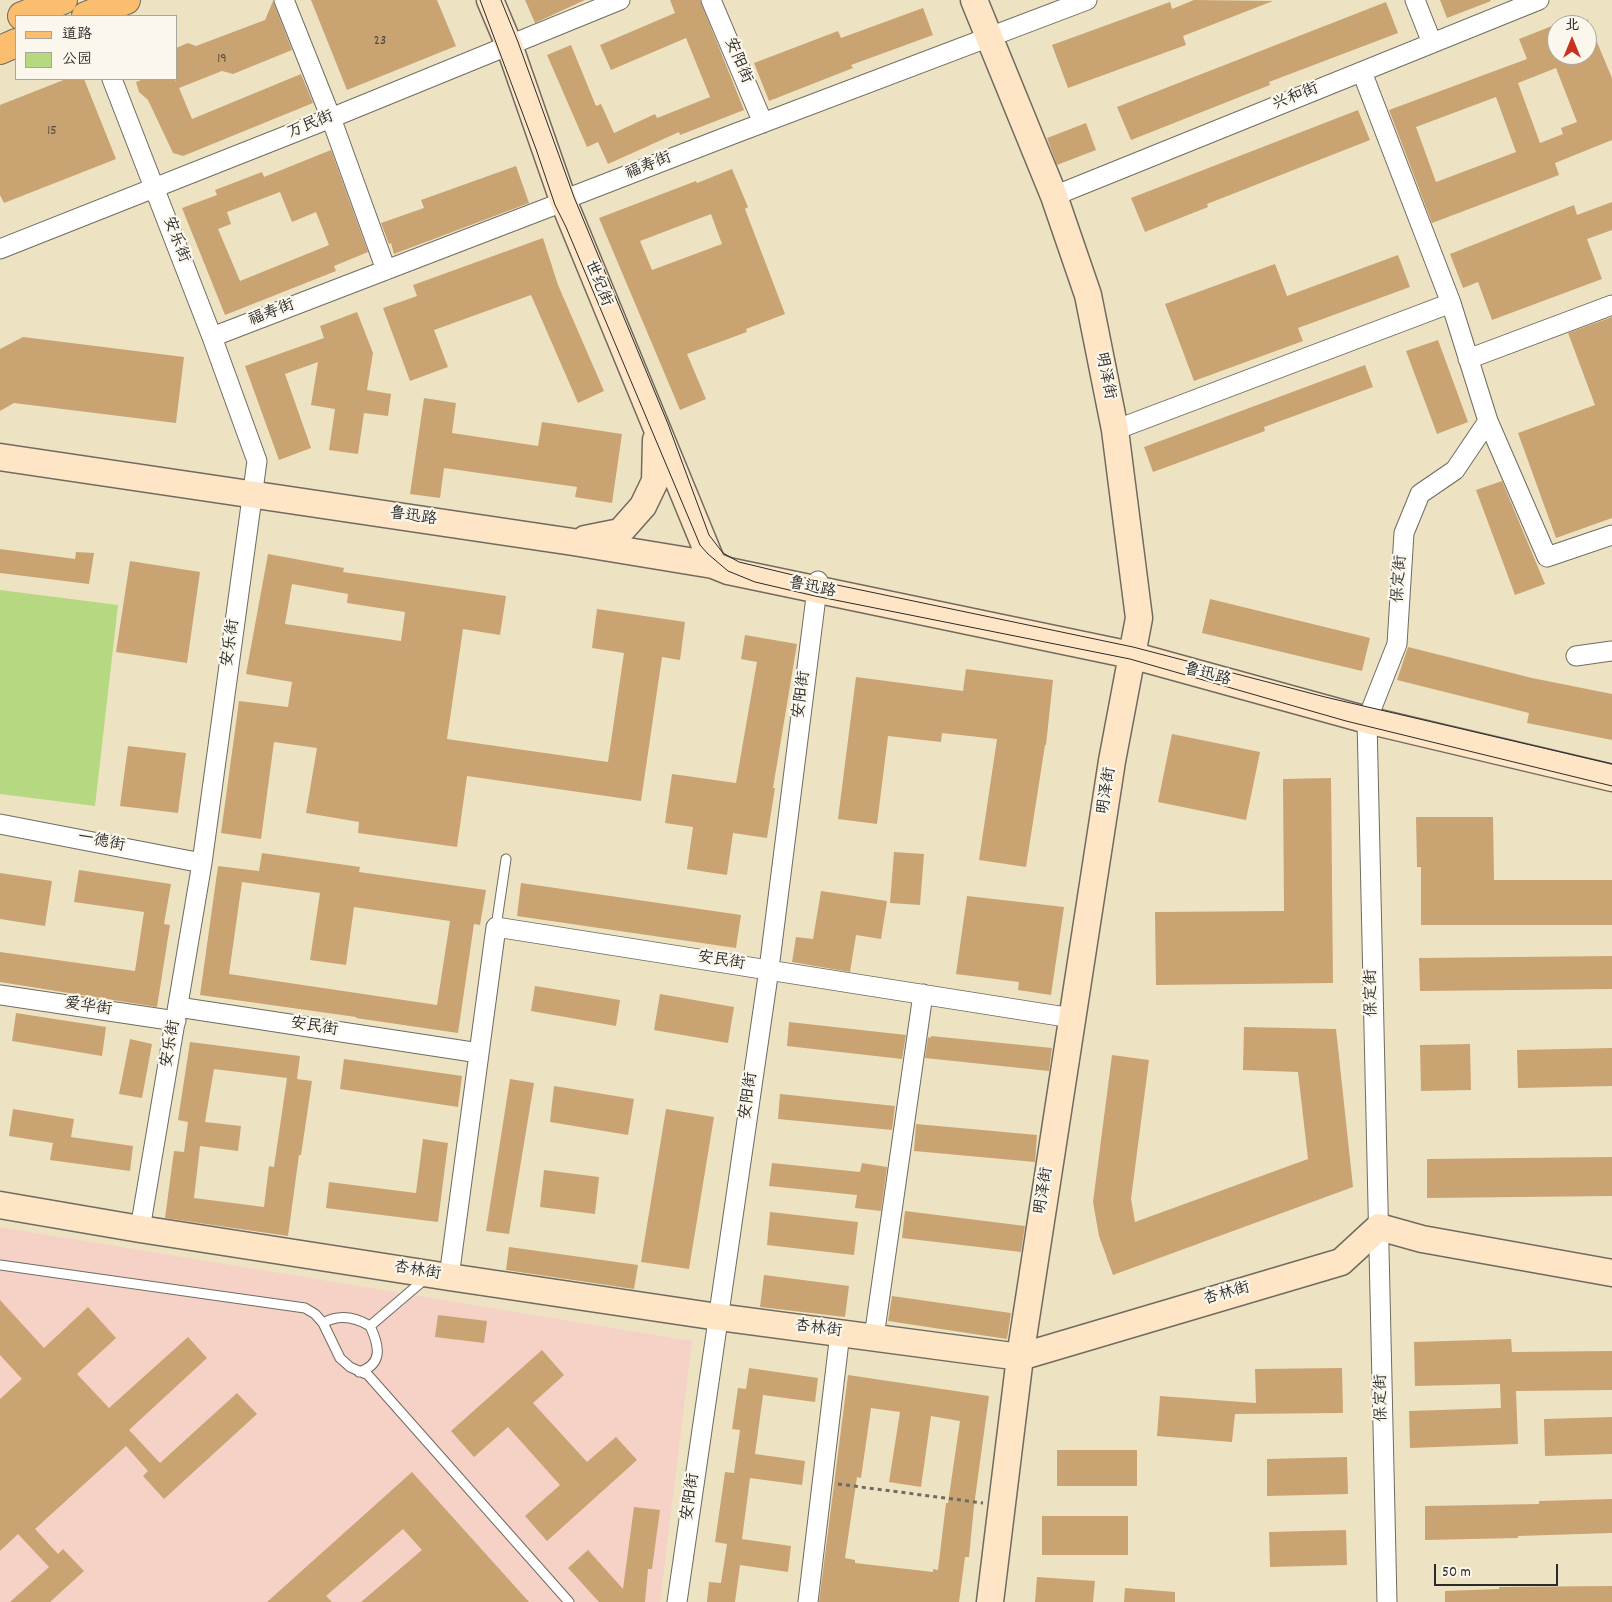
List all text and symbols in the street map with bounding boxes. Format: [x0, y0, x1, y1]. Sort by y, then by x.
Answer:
legend [15, 15, 178, 80]
north arrow [1547, 15, 1597, 65]
text: 北 [1565, 16, 1579, 36]
text: 道路 [62, 24, 92, 46]
house number: 23 [374, 34, 386, 50]
street label: 安阳街 [719, 35, 755, 87]
text: 公园 [62, 49, 92, 71]
house number: 19 [217, 52, 227, 68]
street label: 兴和街 [1270, 80, 1322, 116]
street label: 万民街 [285, 108, 337, 144]
house number: 15 [47, 124, 57, 140]
street label: 福寿街 [623, 149, 675, 185]
street label: 安乐街 [157, 214, 193, 266]
street label: 世纪街 [579, 258, 615, 310]
street label: 福寿街 [246, 296, 298, 332]
street label: 明泽街 [1090, 351, 1118, 401]
street label: 鲁迅路 [388, 505, 438, 531]
street label: 保定街 [1390, 554, 1412, 604]
street label: 鲁迅路 [787, 575, 837, 603]
street label: 安乐街 [219, 618, 245, 668]
street label: 鲁迅路 [1181, 661, 1233, 691]
street label: 安阳街 [791, 670, 815, 720]
street label: 明泽街 [1095, 766, 1121, 816]
street label: 一德街 [76, 829, 126, 857]
street label: 安民街 [696, 949, 746, 975]
street label: 保定街 [1363, 969, 1383, 1017]
street label: 爱华街 [63, 995, 113, 1021]
street label: 安民街 [289, 1015, 339, 1041]
street label: 安乐街 [158, 1019, 186, 1069]
street label: 安阳街 [737, 1071, 763, 1121]
street label: 明泽街 [1032, 1166, 1058, 1216]
street label: 杏林街 [392, 1259, 442, 1285]
street label: 杏林街 [1201, 1279, 1253, 1311]
street label: 杏林街 [793, 1318, 843, 1342]
street label: 保定街 [1373, 1374, 1393, 1422]
street label: 安阳街 [679, 1472, 705, 1522]
scale bar [1437, 1554, 1561, 1586]
text: 50 m [1442, 1562, 1471, 1584]

